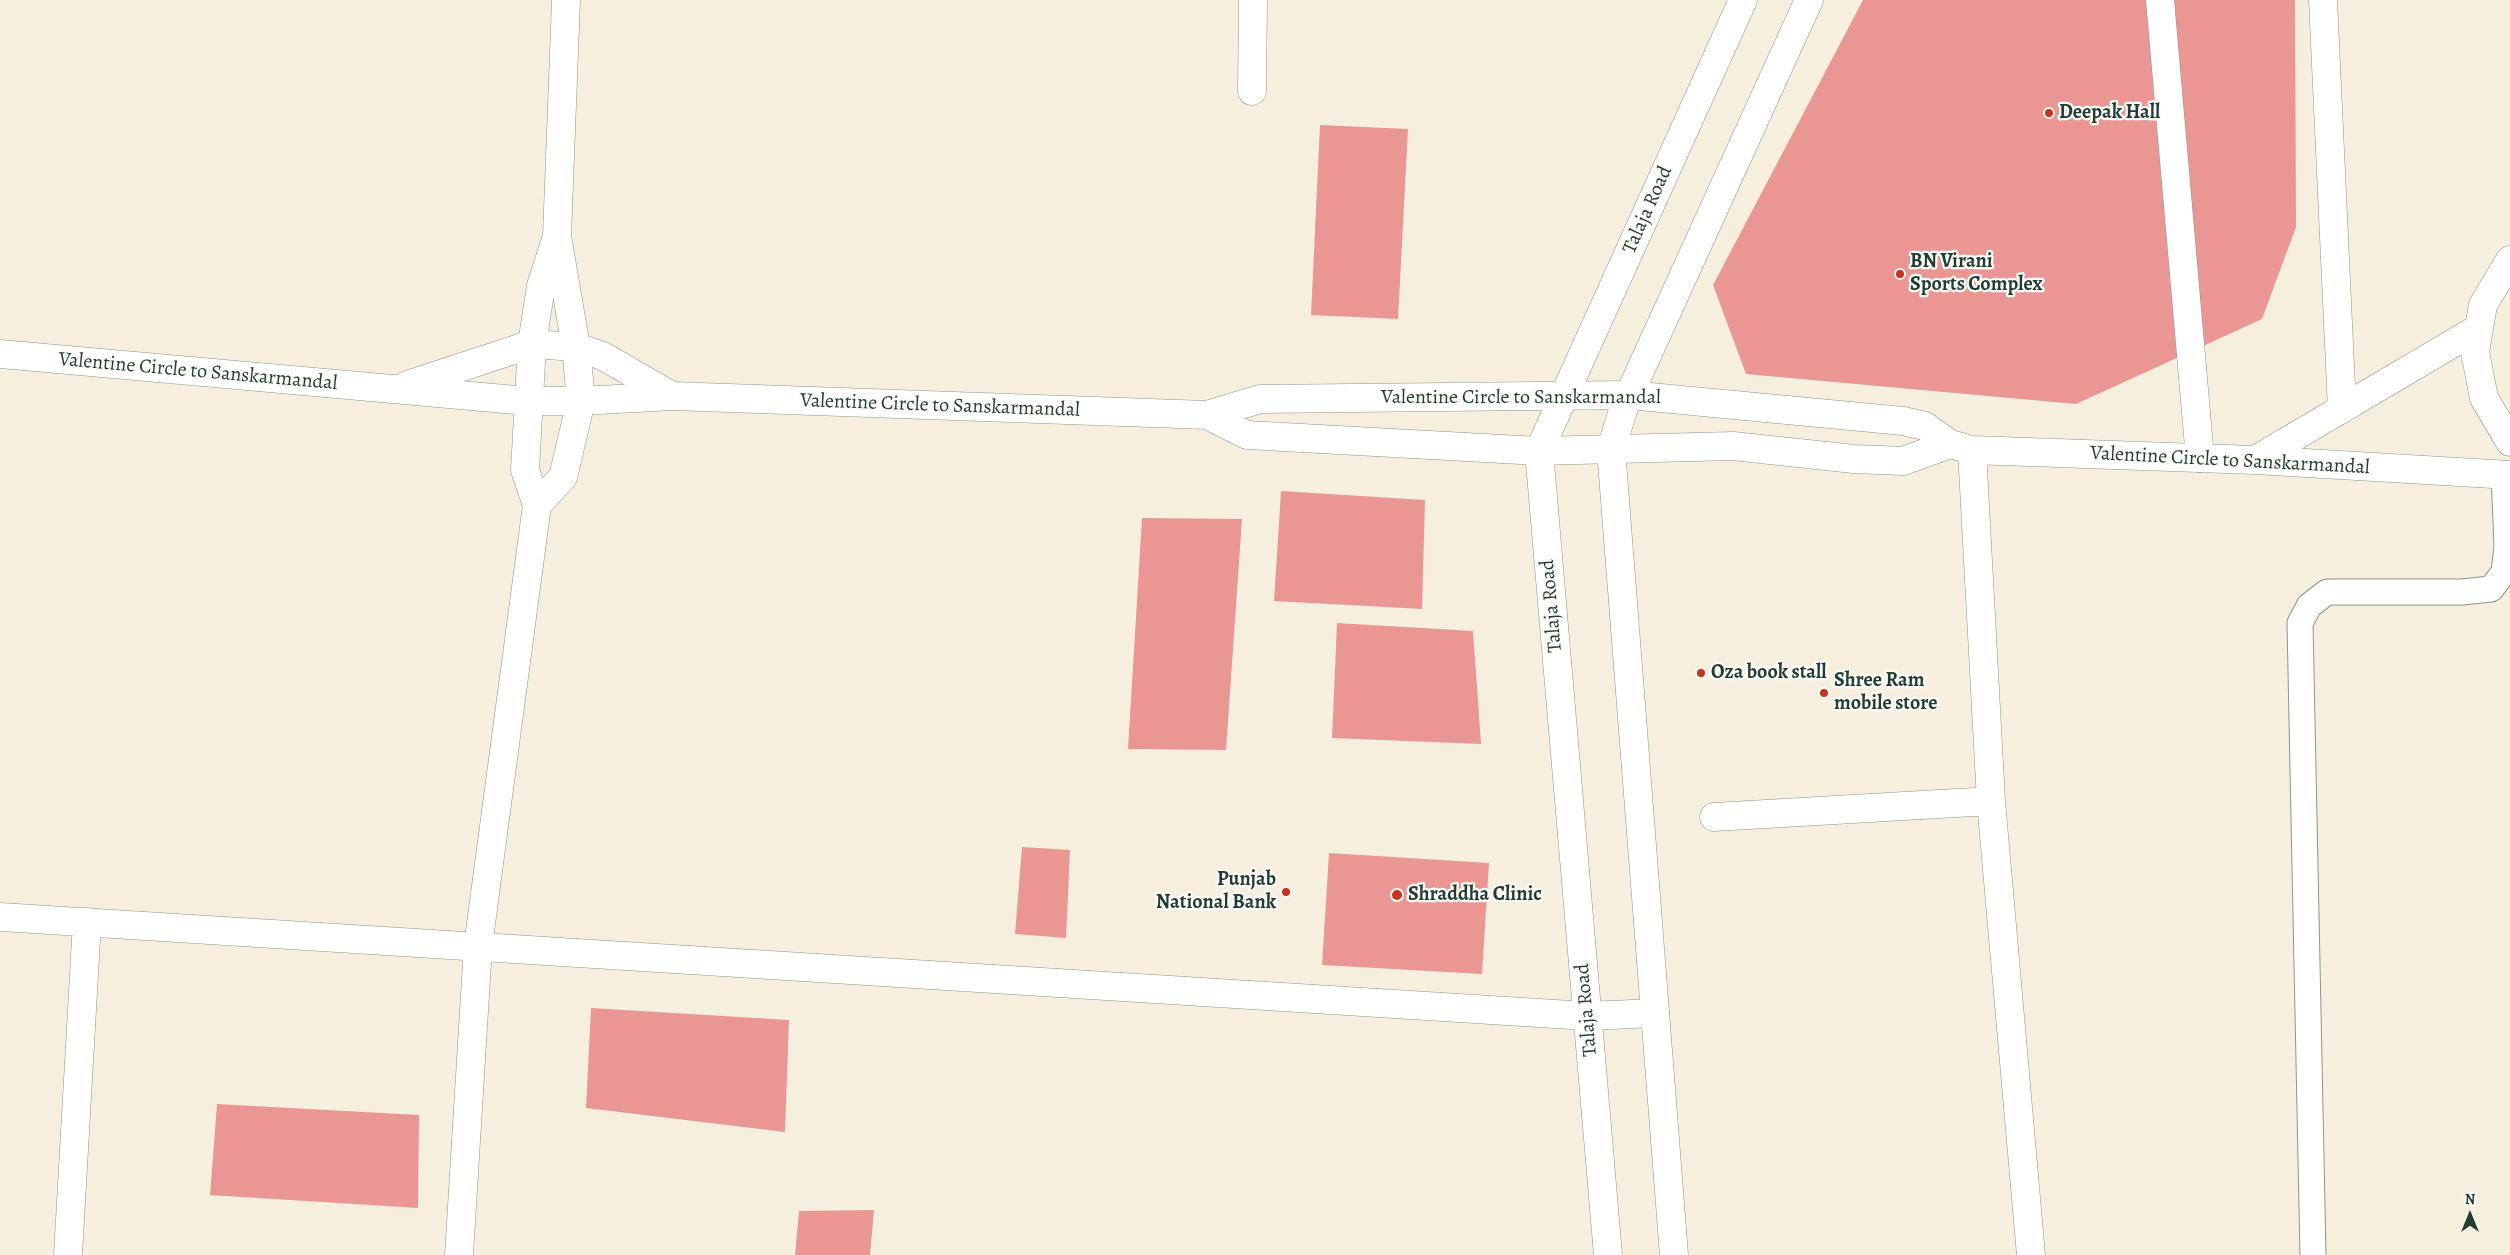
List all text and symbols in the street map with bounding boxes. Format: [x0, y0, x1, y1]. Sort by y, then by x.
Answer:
place label: Deepak Hall [2059, 101, 2160, 125]
marker: Deepak Hall [2043, 107, 2055, 119]
street label: Talaja Road [1618, 162, 1678, 258]
place label: BN Virani Sports Complex [1910, 250, 2042, 297]
marker: BN Virani Sports Complex [1894, 268, 1906, 280]
street label: Valentine Circle to Sanskarmandal [58, 348, 338, 396]
street label: Valentine Circle to Sanskarmandal [1381, 386, 1661, 410]
street label: Valentine Circle to Sanskarmandal [800, 389, 1080, 423]
street label: Valentine Circle to Sanskarmandal [2090, 442, 2370, 480]
street label: Talaja Road [1536, 558, 1568, 654]
place label: Oza book stall [1711, 661, 1826, 685]
marker: Oza book stall [1695, 667, 1707, 679]
place label: Shree Ram mobile store [1834, 669, 1938, 716]
marker: Shree Ram mobile store [1818, 687, 1830, 699]
place label: Punjab National Bank [1156, 868, 1276, 915]
place label: Shraddha Clinic [1408, 883, 1542, 907]
marker: Punjab National Bank [1280, 886, 1292, 898]
marker: Shraddha Clinic [1390, 888, 1404, 902]
street label: Talaja Road [1571, 962, 1603, 1058]
north arrow [2445, 1190, 2495, 1240]
text: N [2465, 1190, 2475, 1209]

